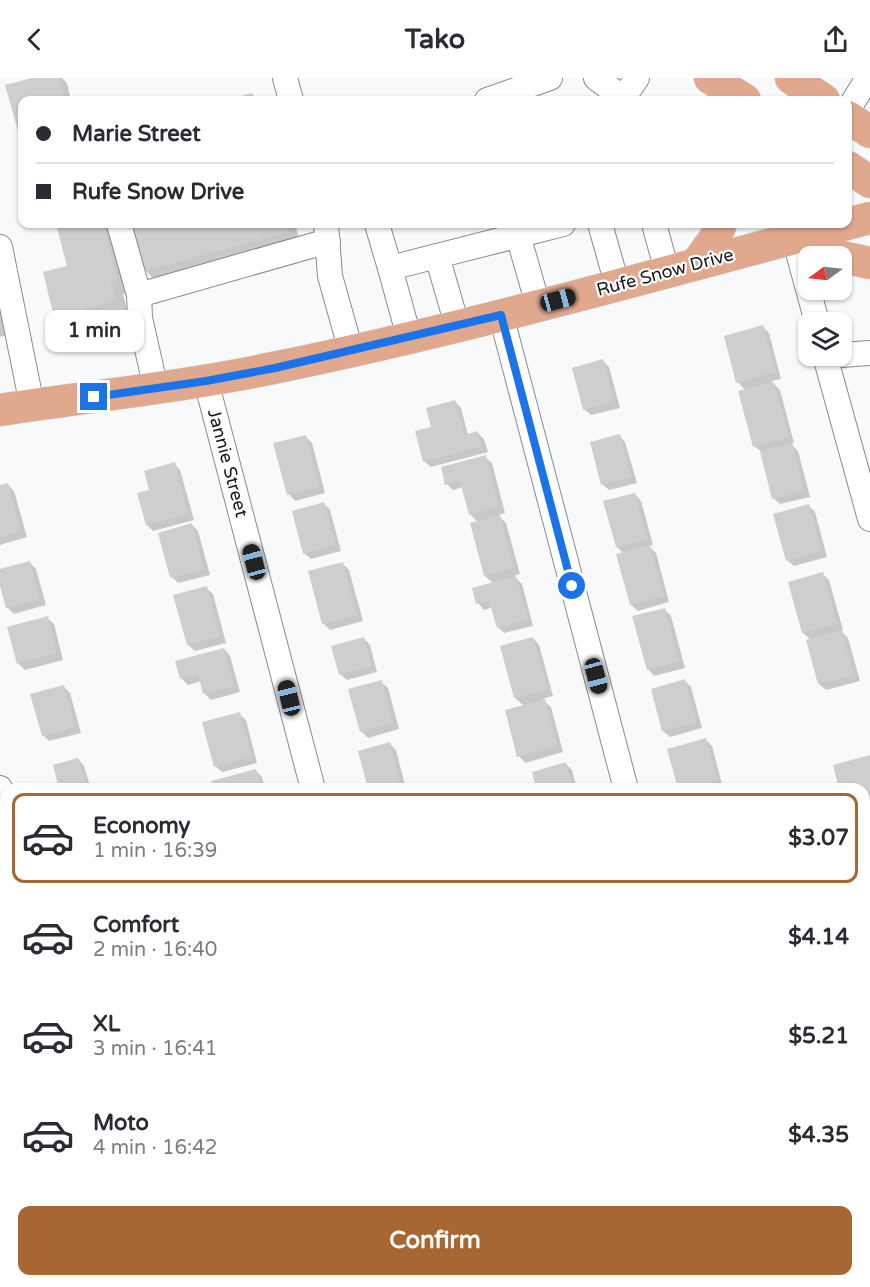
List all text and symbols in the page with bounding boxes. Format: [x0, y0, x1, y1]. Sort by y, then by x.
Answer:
icon: back [18, 23, 51, 56]
text: Tako [405, 23, 465, 56]
icon: share [819, 23, 852, 56]
text: Marie Street [72, 121, 201, 147]
text: Rufe Snow Drive [72, 179, 244, 205]
street label: Rufe Snow Drive [594, 243, 736, 301]
north arrow [798, 246, 852, 300]
map controls [798, 246, 852, 366]
car [538, 287, 578, 313]
callout: 1 min [44, 310, 144, 352]
button: layers [798, 312, 852, 366]
text: 1 min [68, 319, 121, 343]
route end [80, 383, 107, 410]
street label: Jannie Street [203, 406, 253, 520]
car [241, 542, 267, 582]
route start [558, 572, 585, 599]
car [583, 656, 609, 696]
car [276, 678, 302, 718]
icon: car [21, 811, 75, 865]
text: Economy [93, 813, 190, 839]
text: $3.07 [788, 825, 849, 851]
text: 1 min · 16:39 [93, 839, 217, 863]
icon: car [21, 910, 75, 964]
text: Comfort [93, 912, 179, 938]
text: $4.14 [788, 924, 849, 950]
text: 2 min · 16:40 [93, 938, 217, 962]
icon: car [21, 1009, 75, 1063]
text: XL [93, 1011, 120, 1037]
text: $5.21 [788, 1023, 849, 1049]
text: 3 min · 16:41 [93, 1037, 217, 1061]
icon: car [21, 1108, 75, 1162]
text: Moto [93, 1110, 149, 1136]
text: $4.35 [788, 1122, 849, 1148]
text: 4 min · 16:42 [93, 1136, 217, 1160]
button: Confirm [18, 1206, 852, 1275]

